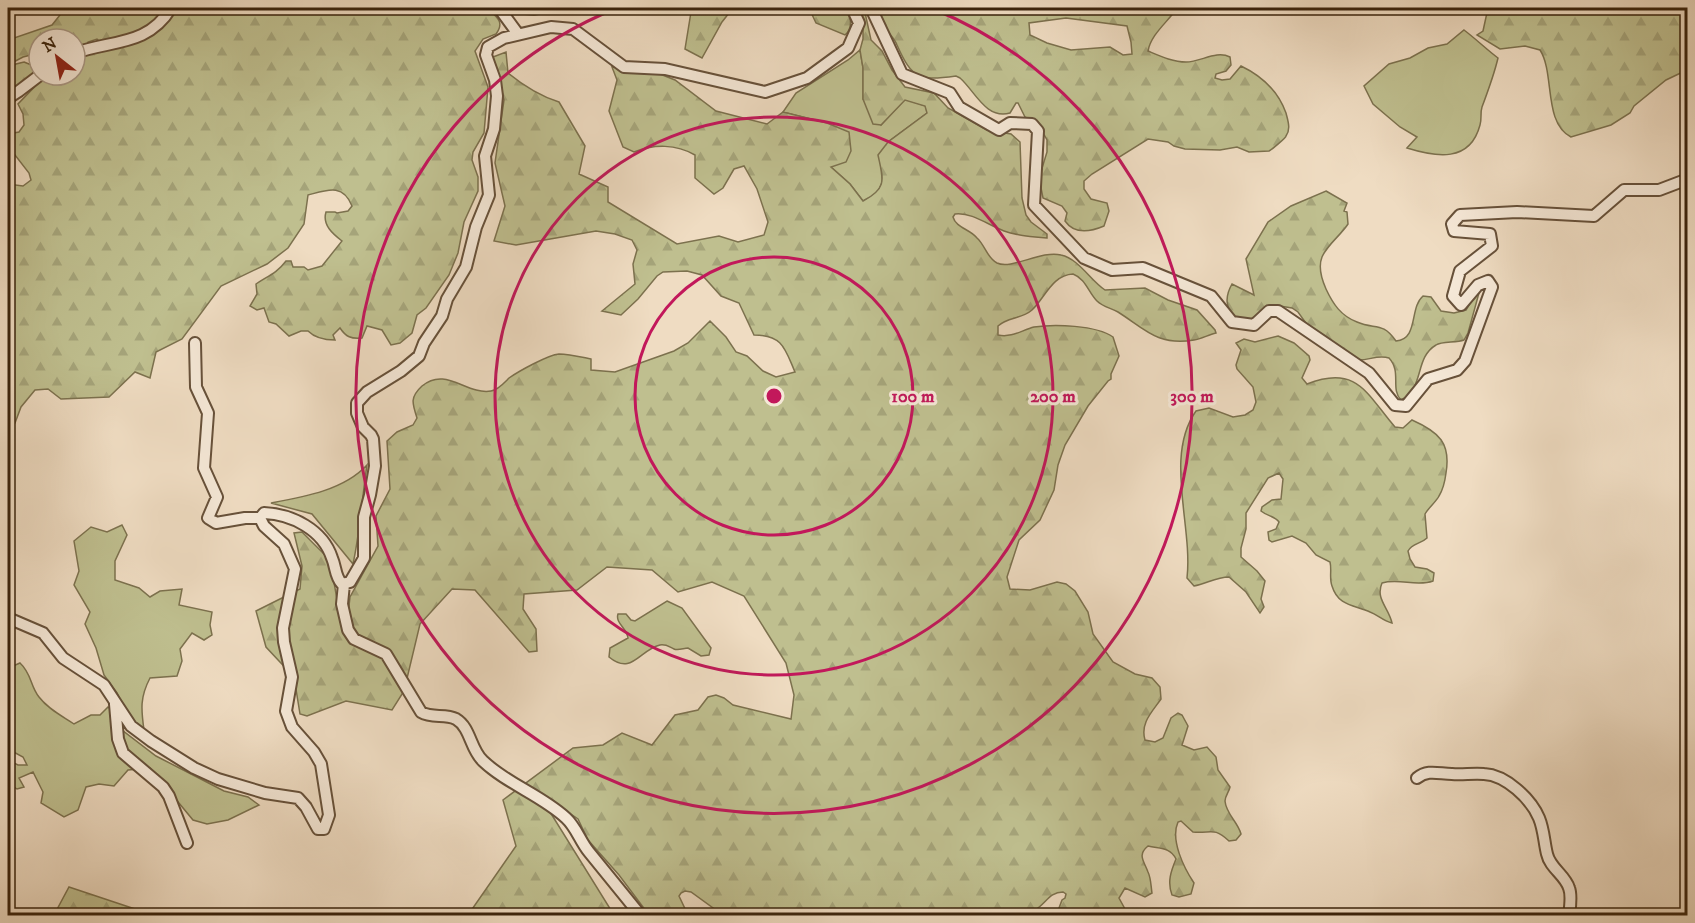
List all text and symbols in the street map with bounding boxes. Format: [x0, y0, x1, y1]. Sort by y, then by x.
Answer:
north arrow [27, 27, 87, 87]
text: N [39, 33, 61, 57]
centre of rings [764, 386, 784, 406]
text: 100 m [891, 386, 935, 408]
text: 200 m [1030, 386, 1076, 408]
text: 300 m [1170, 386, 1214, 408]

